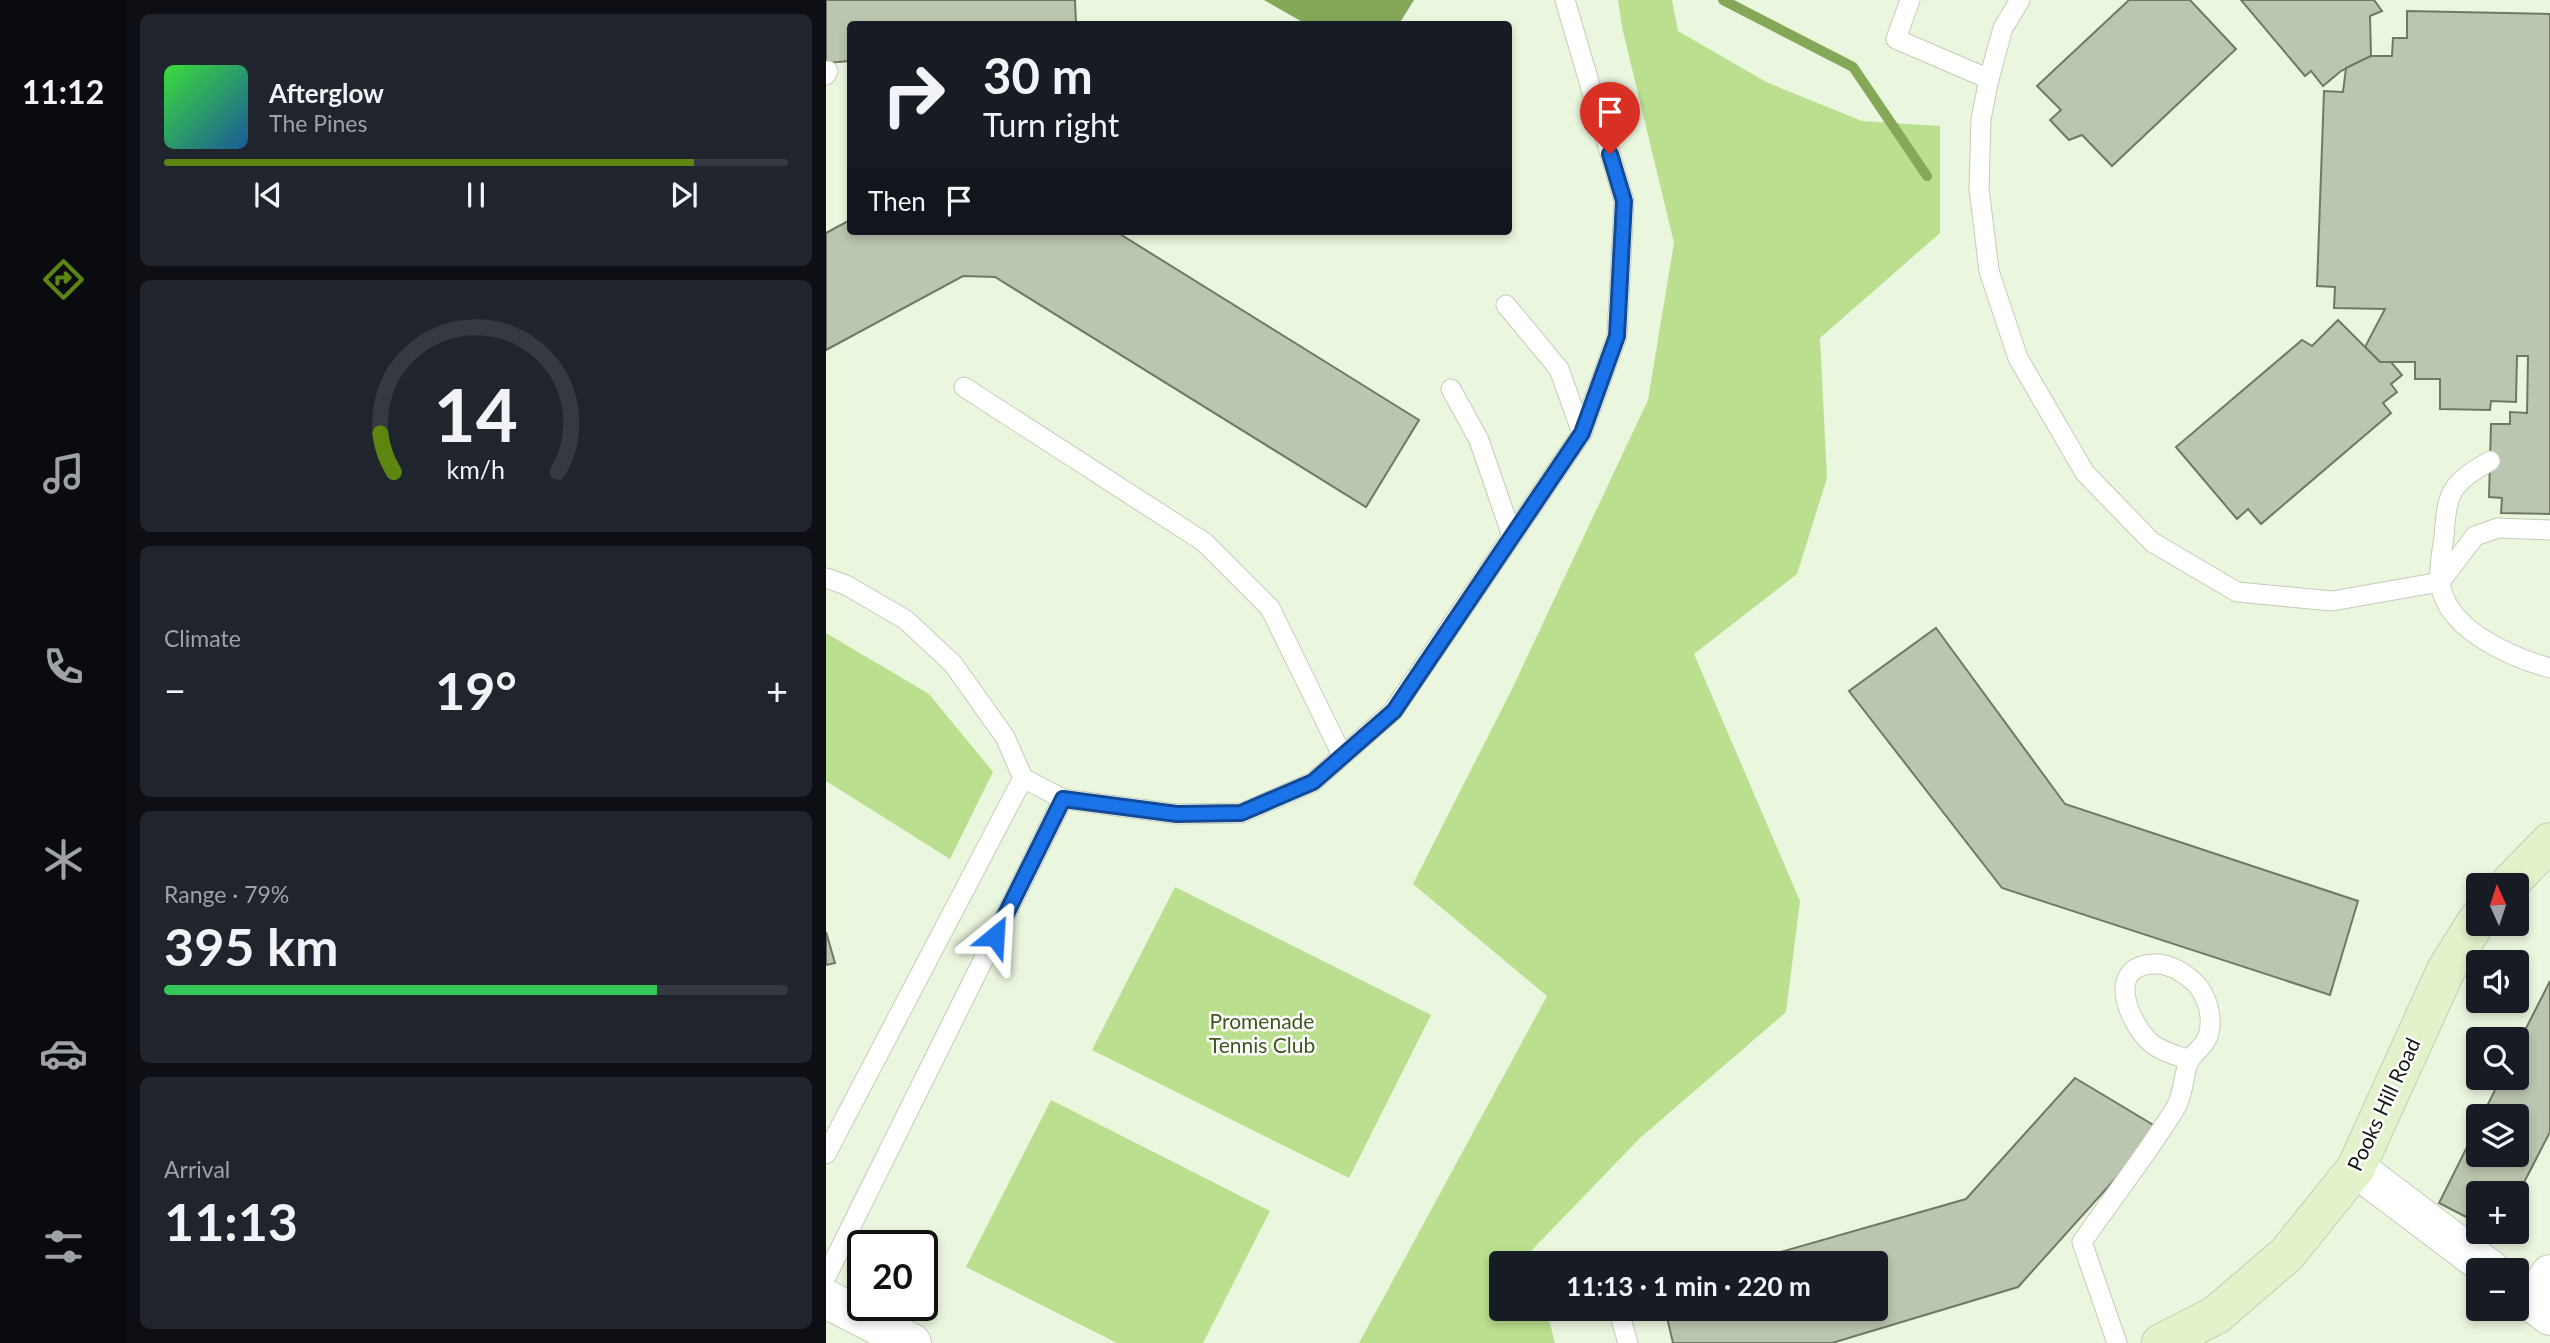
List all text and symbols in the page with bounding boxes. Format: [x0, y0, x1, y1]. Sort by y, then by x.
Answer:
text: 30 m [983, 46, 1093, 104]
icon: right [868, 49, 959, 140]
text: 11:12 [22, 72, 104, 111]
text: Afterglow [269, 77, 384, 109]
pin [1580, 82, 1640, 154]
icon: arrive [1591, 93, 1629, 131]
text: Turn right [983, 105, 1119, 144]
text: The Pines [269, 109, 367, 137]
icon: previous [249, 176, 287, 214]
icon: pause [457, 176, 495, 214]
icon: next [665, 176, 703, 214]
icon: arrive [940, 182, 978, 220]
text: Then [868, 185, 926, 217]
icon: directions [39, 255, 88, 304]
text: 14 [434, 370, 518, 458]
icon: music [39, 449, 88, 498]
text: km/h [447, 453, 505, 483]
text: Climate [164, 624, 241, 652]
icon: phone [39, 642, 88, 691]
text: 19° [435, 659, 517, 721]
text: − [164, 667, 186, 713]
text: + [766, 667, 788, 713]
icon: climate [39, 835, 88, 884]
north arrow [2466, 873, 2529, 936]
map controls [2466, 873, 2529, 1321]
text: Range · 79% [164, 880, 289, 908]
position arrow [958, 899, 1032, 973]
text: 395 km [164, 915, 338, 977]
button: sound [2466, 950, 2529, 1013]
park label: Promenade Tennis Club [1209, 1008, 1315, 1057]
button: search [2466, 1027, 2529, 1090]
icon: car [39, 1029, 88, 1078]
street label: Pooks Hill Road [2341, 1034, 2425, 1174]
button: layers [2466, 1104, 2529, 1167]
text: Arrival [164, 1155, 230, 1183]
button: + [2466, 1181, 2529, 1244]
text: 11:13 [164, 1190, 298, 1252]
icon: filters [39, 1222, 88, 1271]
speed limit sign: 20 [847, 1230, 938, 1321]
button: − [2466, 1258, 2529, 1321]
text: 11:13 · 1 min · 220 m [1566, 1270, 1811, 1302]

